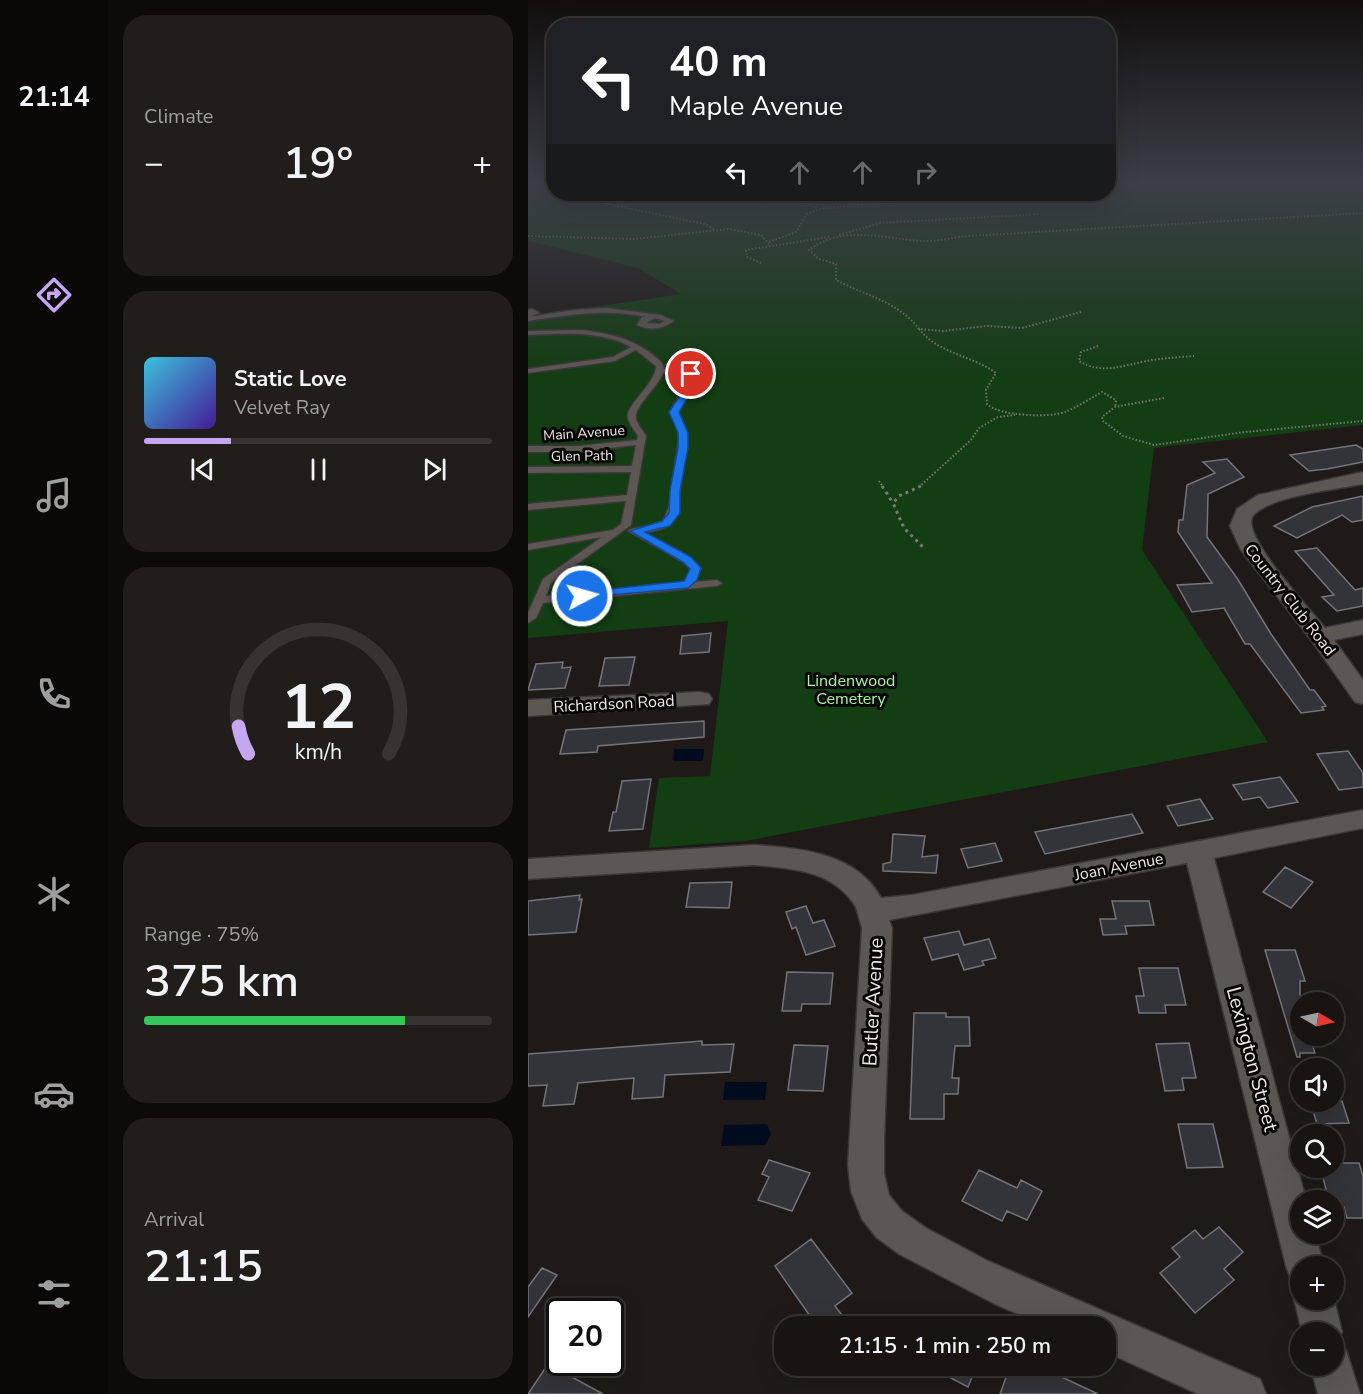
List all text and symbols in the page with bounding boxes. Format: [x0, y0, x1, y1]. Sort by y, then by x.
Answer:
text: 40 m [669, 34, 768, 91]
icon: left [570, 42, 648, 120]
text: 21:14 [18, 79, 90, 116]
text: Maple Avenue [669, 88, 843, 125]
text: Climate [144, 103, 213, 130]
text: 19° [283, 133, 353, 194]
text: − [144, 141, 164, 186]
text: + [472, 141, 492, 186]
icon: left [720, 156, 753, 189]
icon: ahead [783, 156, 816, 189]
icon: ahead [846, 156, 879, 189]
icon: right [909, 156, 942, 189]
icon: directions [33, 274, 75, 316]
pin [665, 348, 716, 399]
icon: arrive [674, 357, 707, 390]
text: Static Love [234, 364, 347, 394]
text: Velvet Ray [234, 394, 330, 421]
street label: Main Avenue [543, 421, 625, 445]
street label: Glen Path [551, 446, 613, 466]
icon: previous [186, 453, 219, 486]
icon: pause [302, 453, 335, 486]
icon: next [418, 453, 451, 486]
icon: music [33, 474, 75, 516]
street label: Country Club Road [1239, 539, 1341, 661]
position arrow [550, 564, 614, 628]
text: 12 [281, 665, 355, 750]
park label: Lindenwood Cemetery [807, 670, 895, 710]
icon: phone [33, 673, 75, 715]
street label: Richardson Road [553, 690, 675, 718]
text: km/h [294, 737, 342, 767]
street label: Joan Avenue [1072, 848, 1165, 887]
icon: climate [33, 873, 75, 915]
text: Range · 75% [144, 921, 259, 948]
street label: Butler Avenue [856, 937, 890, 1067]
text: 375 km [144, 951, 299, 1012]
street label: Lexington Street [1220, 984, 1285, 1135]
north arrow [1290, 992, 1344, 1046]
map controls [1290, 992, 1344, 1376]
button: sound [1290, 1058, 1344, 1112]
icon: car [33, 1073, 75, 1115]
button: search [1290, 1124, 1344, 1178]
button: layers [1290, 1190, 1344, 1244]
text: Arrival [144, 1206, 204, 1233]
text: 21:15 [144, 1236, 263, 1297]
button: + [1290, 1256, 1344, 1310]
icon: filters [33, 1273, 75, 1315]
speed limit sign: 20 [546, 1298, 624, 1376]
button: − [1290, 1322, 1344, 1376]
text: 21:15 · 1 min · 250 m [839, 1331, 1051, 1361]

